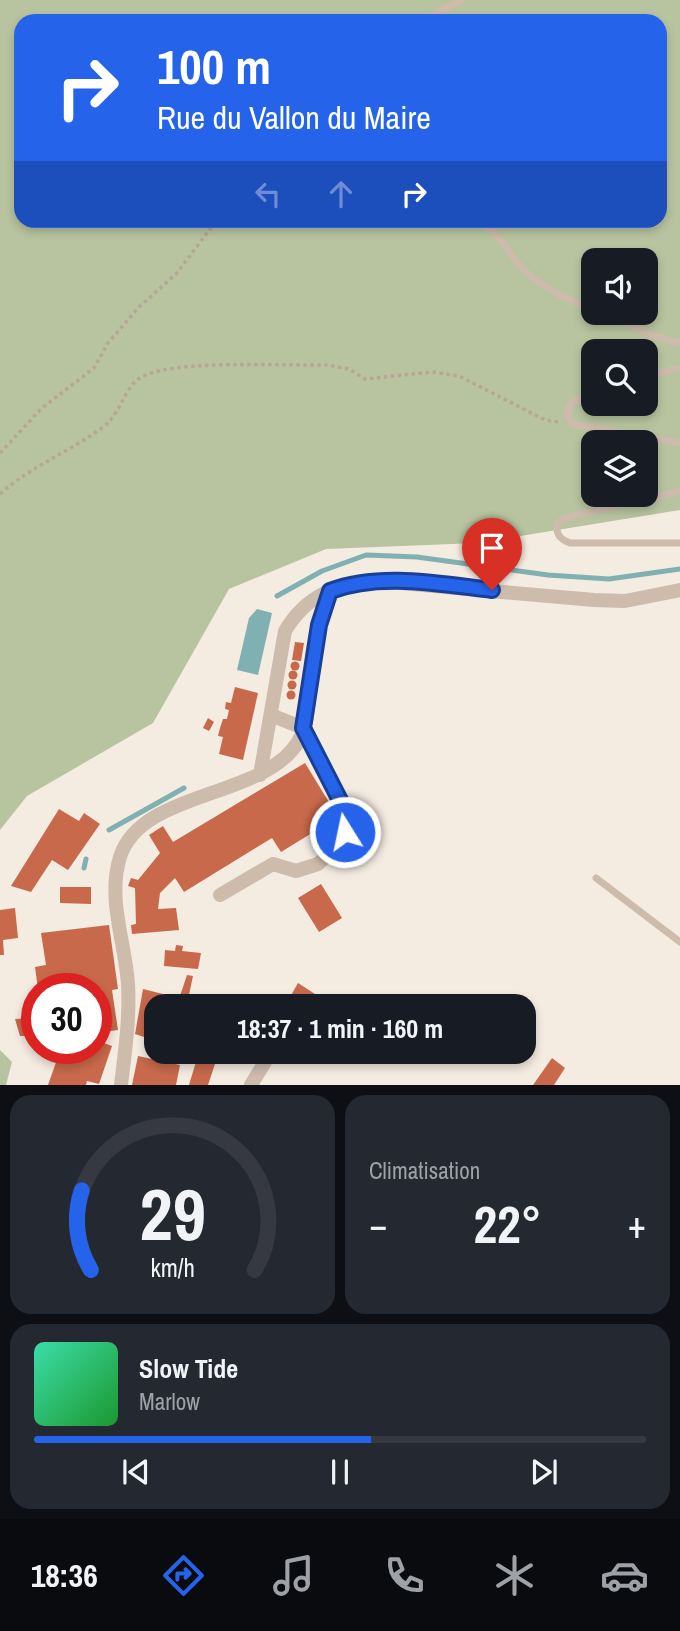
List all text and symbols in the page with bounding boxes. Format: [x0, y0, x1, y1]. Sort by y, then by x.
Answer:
text: 100 m [157, 33, 271, 99]
icon: right [42, 42, 133, 133]
text: Rue du Vallon du Maire [157, 96, 431, 139]
icon: left [249, 175, 287, 213]
icon: ahead [322, 175, 360, 213]
icon: right [395, 175, 433, 213]
map controls [581, 248, 658, 507]
button: sound [581, 248, 658, 325]
button: search [581, 339, 658, 416]
button: layers [581, 430, 658, 507]
pin [462, 518, 522, 590]
icon: arrive [473, 529, 511, 567]
position arrow [308, 795, 382, 869]
speed limit sign: 30 [21, 973, 112, 1064]
text: 18:37 · 1 min · 160 m [237, 1011, 443, 1046]
text: Climatisation [369, 1155, 480, 1186]
text: 29 [139, 1166, 206, 1264]
text: 22° [473, 1189, 542, 1259]
text: − [369, 1199, 387, 1250]
text: + [628, 1199, 646, 1250]
text: km/h [150, 1251, 195, 1285]
text: Slow Tide [139, 1351, 238, 1386]
text: Marlow [139, 1386, 200, 1417]
icon: previous [117, 1453, 155, 1491]
icon: pause [321, 1453, 359, 1491]
icon: next [525, 1453, 563, 1491]
icon: directions [159, 1551, 208, 1600]
icon: music [269, 1551, 318, 1600]
icon: phone [380, 1551, 429, 1600]
icon: climate [490, 1551, 539, 1600]
icon: car [600, 1551, 649, 1600]
text: 18:36 [31, 1554, 98, 1597]

